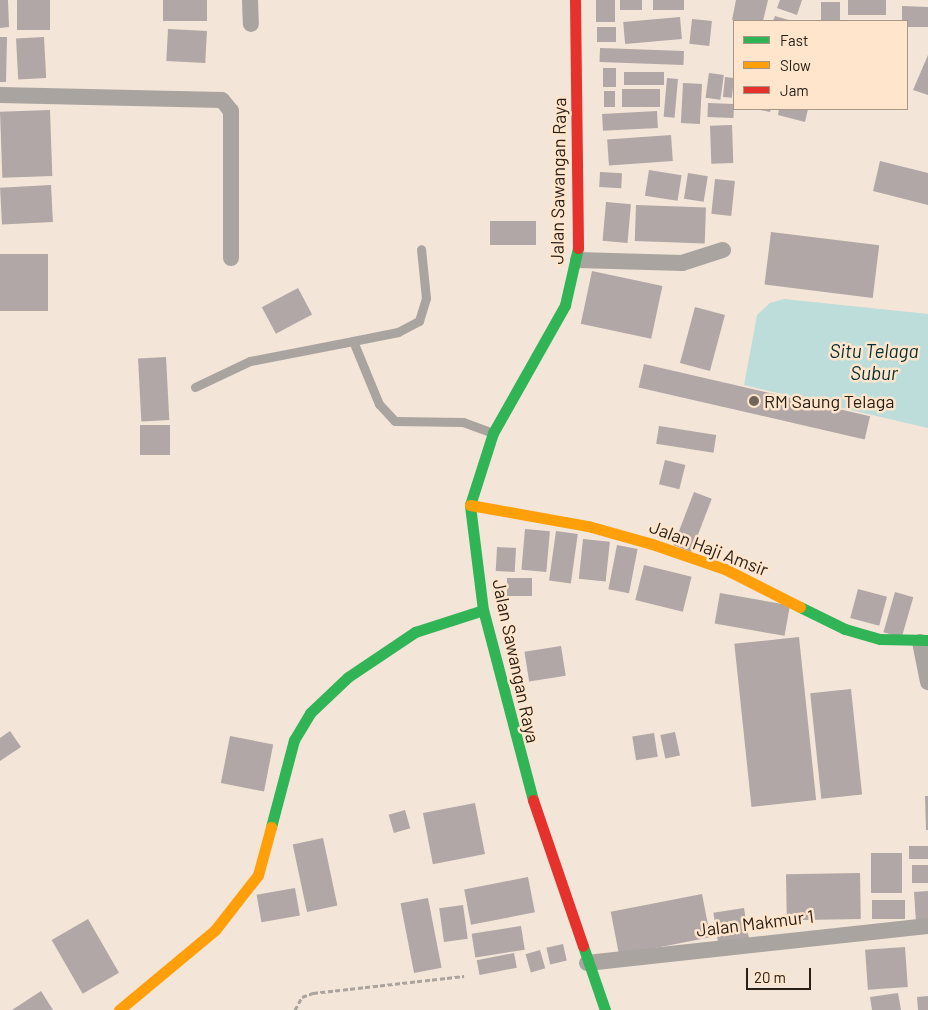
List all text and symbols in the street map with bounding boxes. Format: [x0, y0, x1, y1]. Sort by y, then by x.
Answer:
legend [733, 20, 908, 110]
text: Fast [780, 31, 808, 49]
text: Slow [780, 56, 811, 74]
text: Jam [780, 81, 809, 99]
street label: Jalan Sawangan Raya [546, 97, 570, 265]
water label: Situ Telaga Subur [830, 340, 918, 384]
place label: RM Saung Telaga [764, 390, 894, 412]
marker: RM Saung Telaga [748, 395, 760, 407]
street label: Jalan Haji Amsir [647, 515, 771, 581]
street label: Jalan Sawangan Raya [488, 577, 544, 745]
street label: Jalan Makmur 1 [695, 905, 815, 941]
scale bar [748, 958, 813, 990]
text: 20 m [754, 968, 786, 986]

